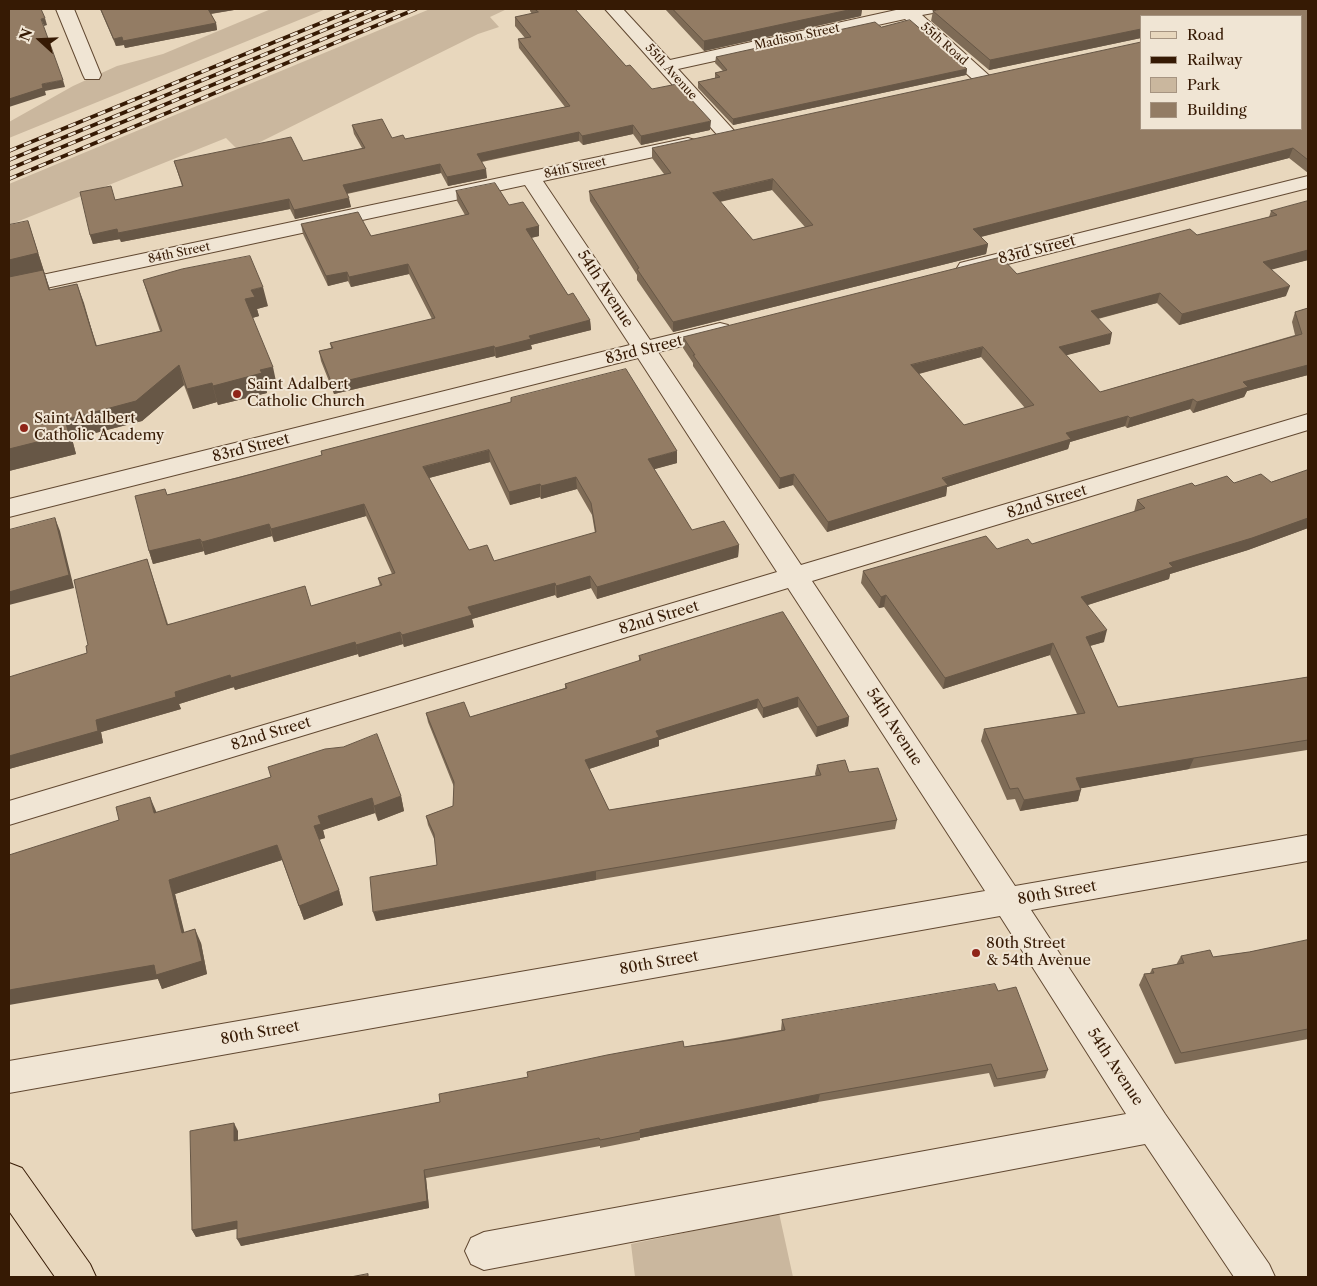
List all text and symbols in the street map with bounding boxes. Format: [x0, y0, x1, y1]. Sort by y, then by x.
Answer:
north arrow [15, 15, 65, 65]
legend [1140, 15, 1302, 130]
street label: 55th Road [918, 20, 970, 68]
street label: Madison Street [753, 21, 841, 53]
text: Road [1187, 25, 1224, 44]
text: N [15, 26, 36, 44]
street label: 55th Avenue [642, 41, 700, 103]
text: Railway [1187, 50, 1243, 69]
text: Park [1187, 75, 1220, 94]
text: Building [1187, 100, 1247, 119]
street label: 84th Street [543, 154, 607, 182]
street label: 83rd Street [997, 232, 1077, 268]
street label: 84th Street [147, 239, 211, 267]
street label: 54th Avenue [573, 247, 637, 331]
street label: 83rd Street [604, 332, 684, 368]
place label: Saint Adalbert Catholic Church [247, 376, 365, 411]
marker: Saint Adalbert Catholic Church [231, 388, 243, 400]
place label: Saint Adalbert Catholic Academy [34, 410, 164, 445]
marker: Saint Adalbert Catholic Academy [18, 422, 30, 434]
street label: 83rd Street [211, 430, 291, 466]
street label: 82nd Street [1005, 481, 1089, 523]
street label: 82nd Street [617, 597, 701, 639]
street label: 54th Avenue [862, 685, 926, 769]
street label: 82nd Street [229, 713, 313, 755]
street label: 80th Street [1016, 877, 1098, 909]
place label: 80th Street & 54th Avenue [986, 935, 1091, 970]
street label: 80th Street [618, 947, 700, 979]
marker: 80th Street & 54th Avenue [970, 947, 982, 959]
street label: 80th Street [219, 1017, 301, 1049]
street label: 54th Avenue [1083, 1025, 1147, 1109]

